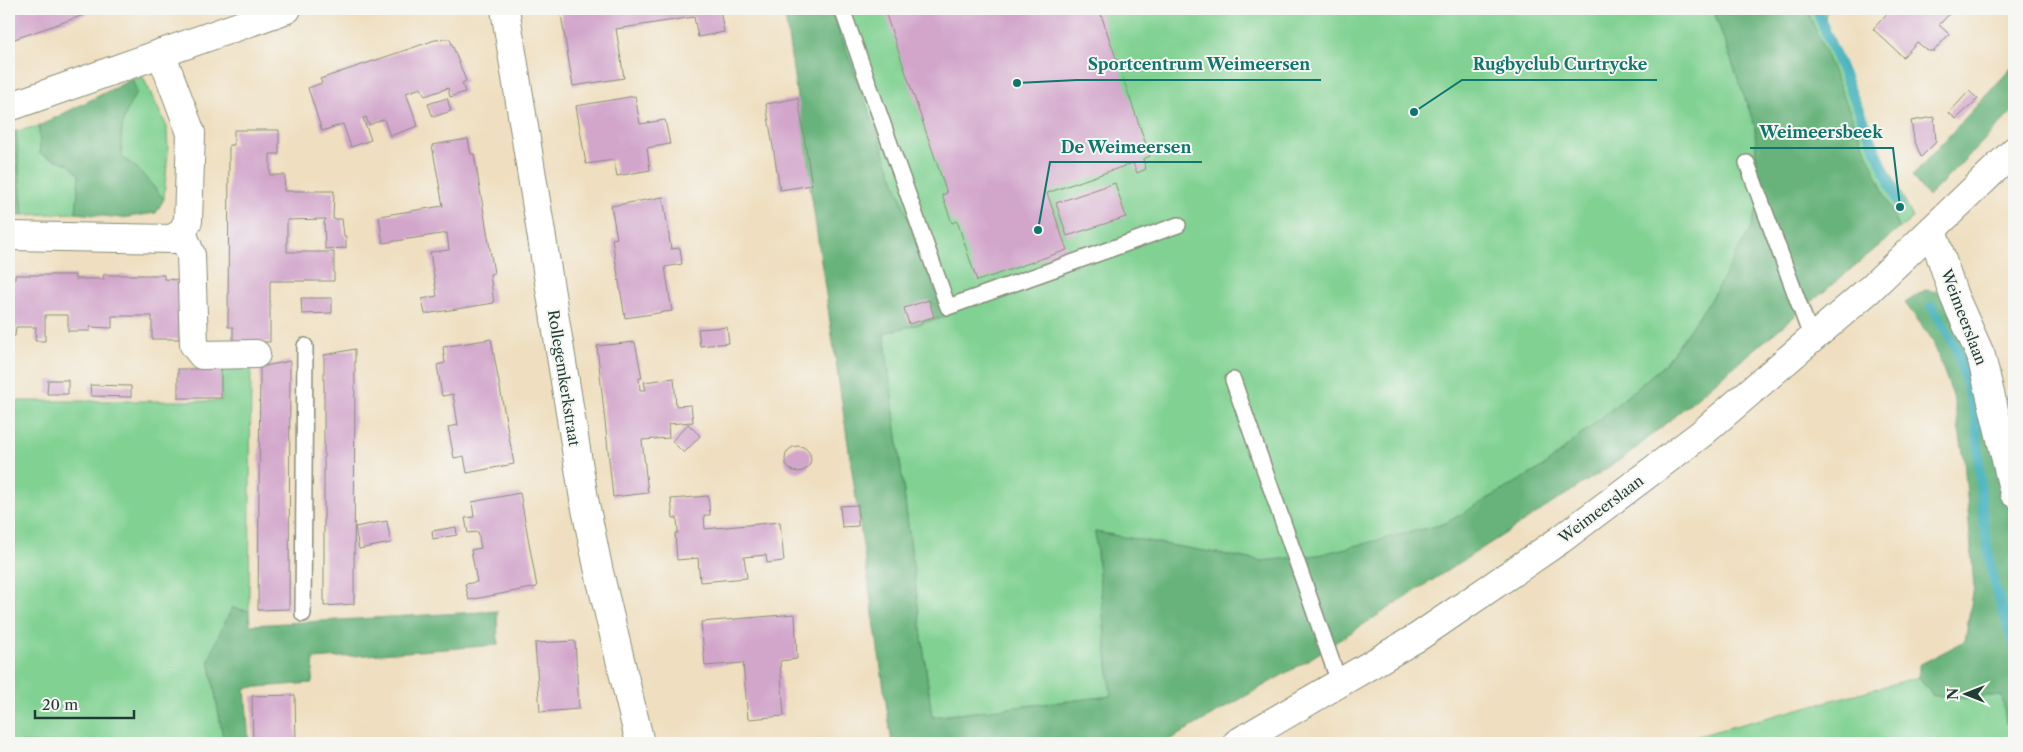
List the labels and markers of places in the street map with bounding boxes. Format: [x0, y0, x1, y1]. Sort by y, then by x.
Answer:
callout: Sportcentrum Weimeersen [1077, 49, 1321, 80]
callout: Rugbyclub Curtrycke [1462, 49, 1657, 80]
callout: Weimeersbeek [1750, 117, 1893, 148]
callout: De Weimeersen [1050, 131, 1202, 162]

